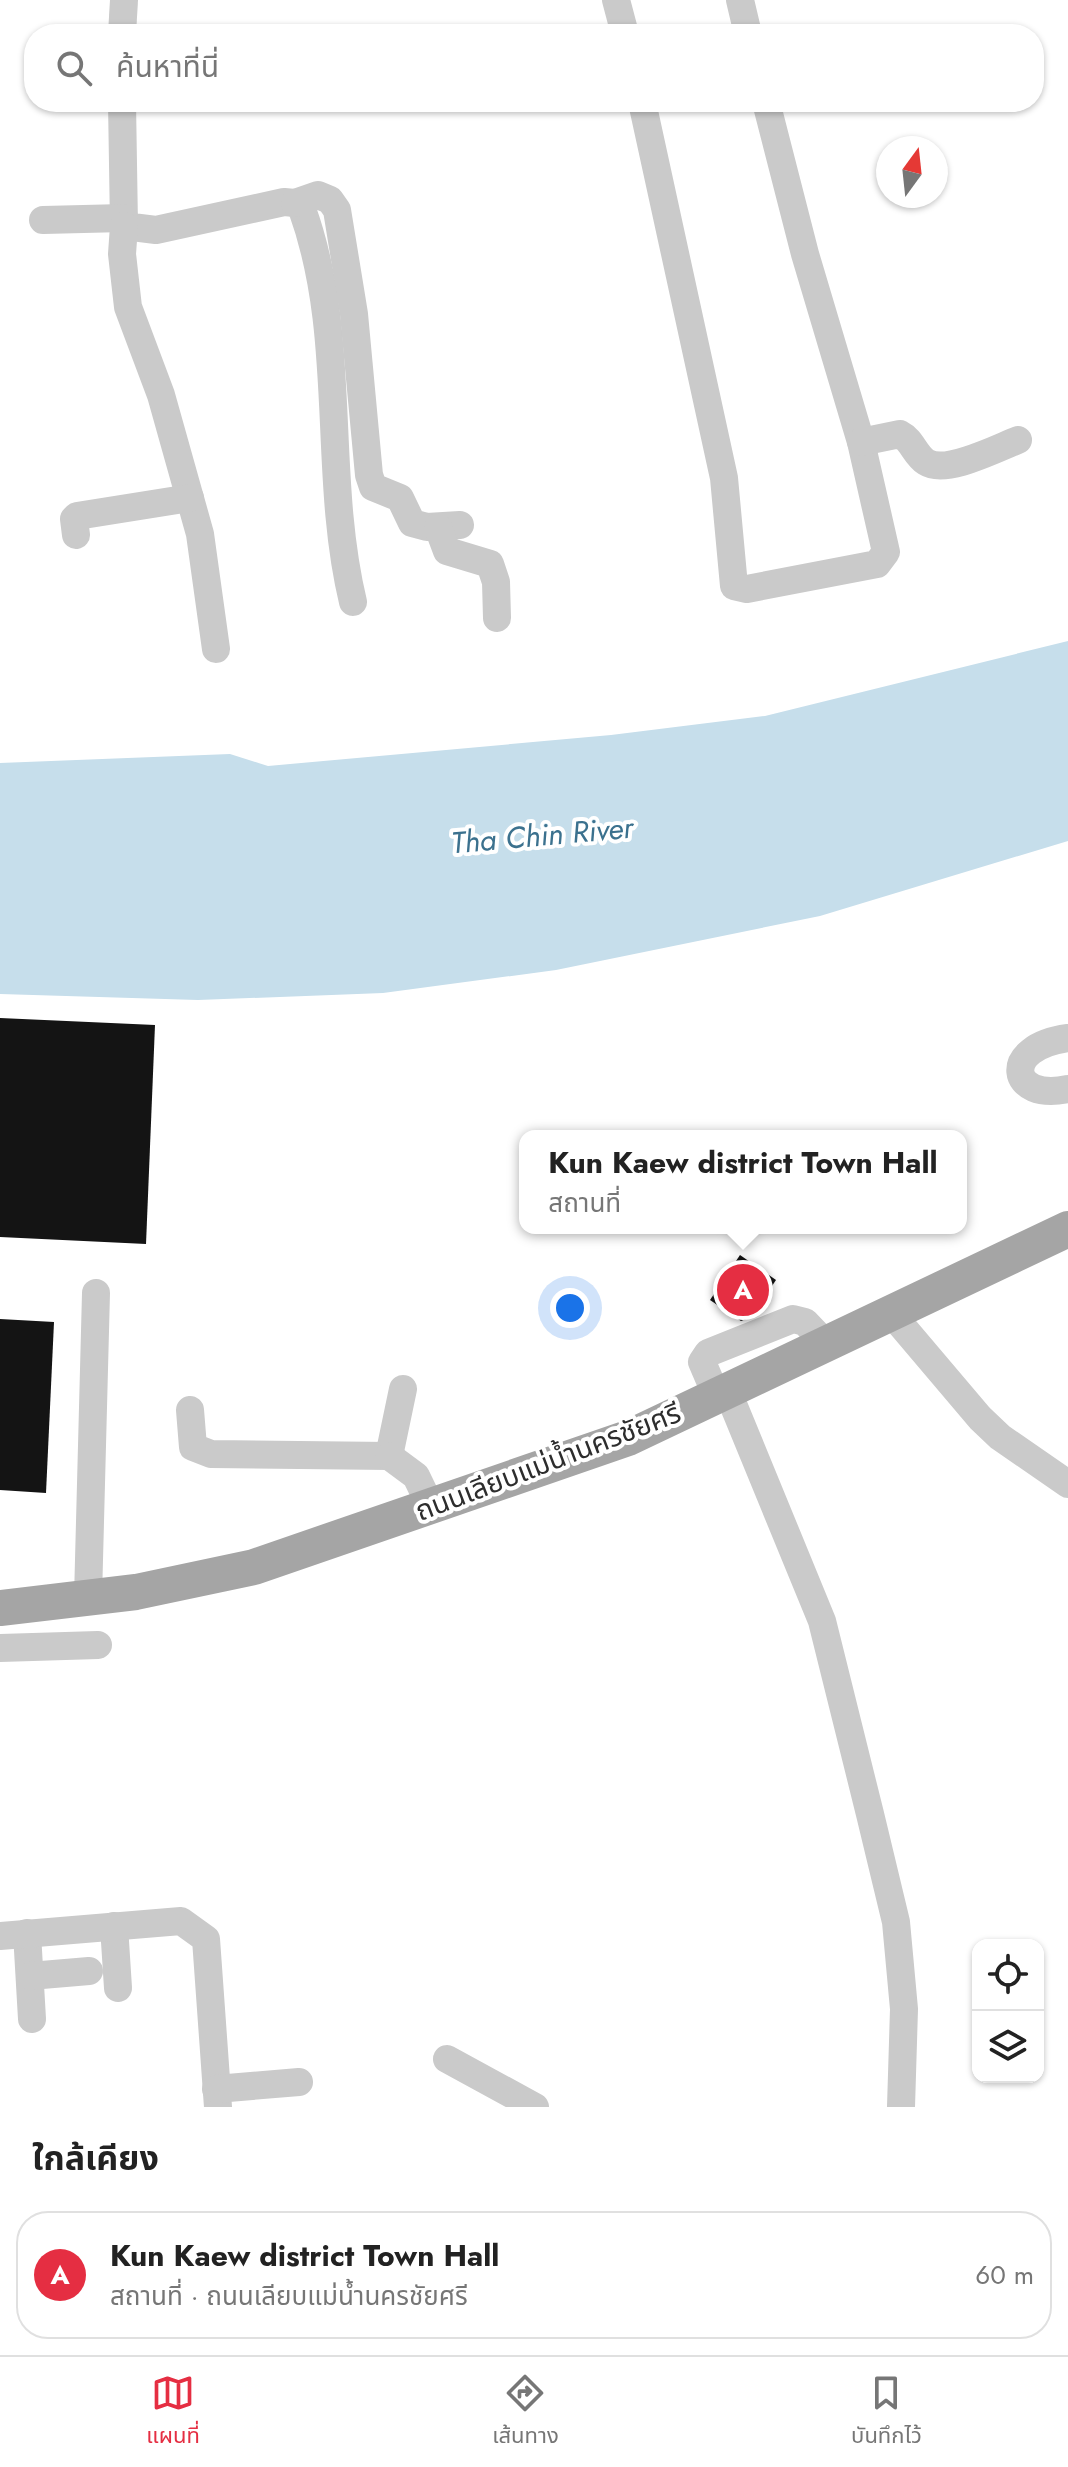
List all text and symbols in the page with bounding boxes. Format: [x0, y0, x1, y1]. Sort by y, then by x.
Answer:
search box [24, 24, 1044, 112]
text: ค้นหาที่นี่ [116, 45, 219, 88]
icon: search [52, 46, 96, 90]
north arrow [876, 136, 948, 208]
water label: Tha Chin River [449, 805, 637, 864]
popup [519, 1130, 967, 1234]
text: Kun Kaew district Town Hall [548, 1141, 938, 1184]
text: สถานที่ [548, 1184, 621, 1222]
pin: A [717, 1260, 769, 1320]
your location [550, 1288, 590, 1328]
street label: ถนนเลียบแม่น้ำนครชัยศรี [409, 1392, 687, 1532]
map controls [972, 1939, 1044, 2083]
button: locate [972, 1939, 1044, 2011]
button: layers [972, 2011, 1044, 2083]
text: ใกล้เคียง [32, 2134, 159, 2183]
text: Kun Kaew district Town Hall [110, 2234, 499, 2277]
text: A [50, 2256, 70, 2294]
text: 60 m [975, 2256, 1034, 2294]
text: สถานที่ · ถนนเลียบแม่น้ำนครชัยศรี [110, 2277, 468, 2315]
tab: แผนที่ [146, 2371, 200, 2453]
tab: เส้นทาง [492, 2371, 559, 2453]
tab: บันทึกไว้ [851, 2371, 922, 2453]

